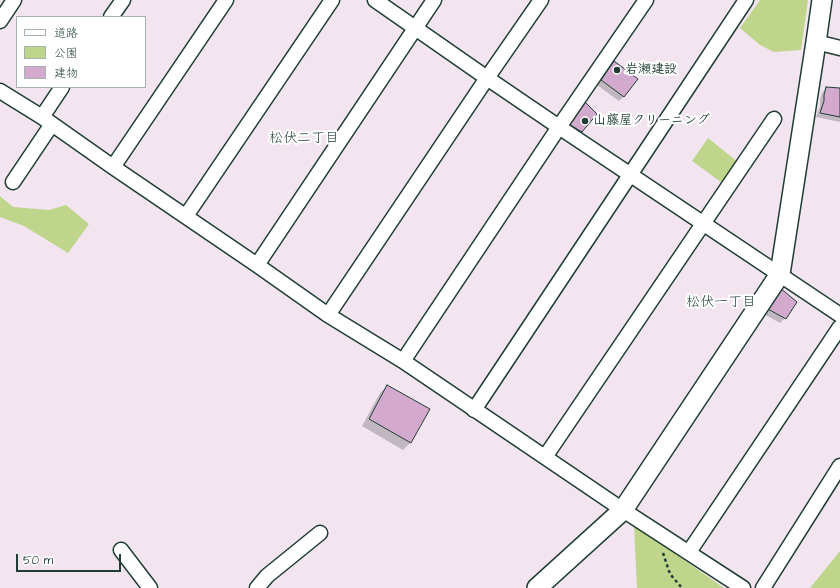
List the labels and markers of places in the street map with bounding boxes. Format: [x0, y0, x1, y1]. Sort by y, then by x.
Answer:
place label: 岩瀬建設 [625, 62, 677, 78]
marker: 岩瀬建設 [612, 65, 622, 75]
place label: 山藤屋クリーニング [593, 113, 710, 129]
marker: 山藤屋クリーニング [580, 116, 590, 126]

